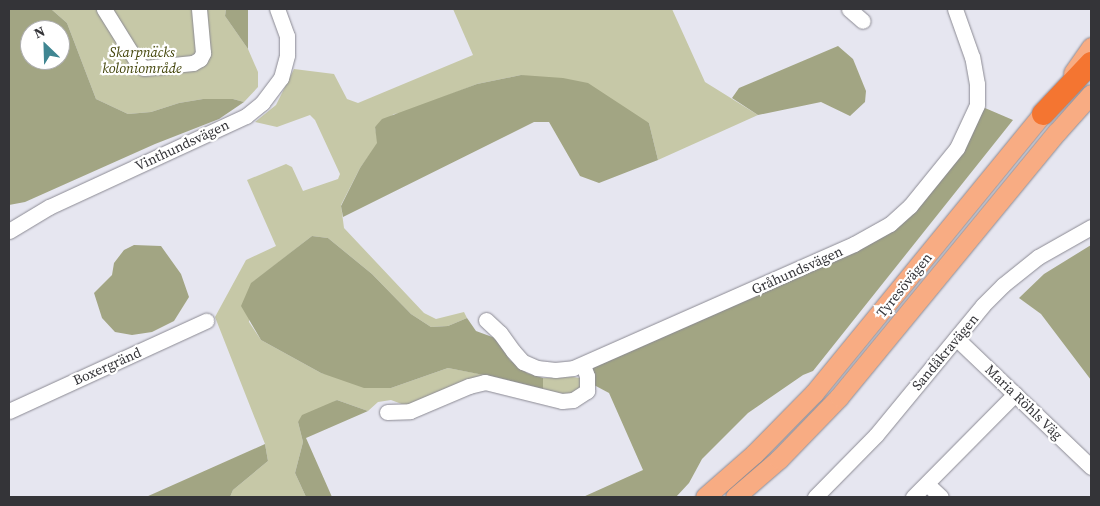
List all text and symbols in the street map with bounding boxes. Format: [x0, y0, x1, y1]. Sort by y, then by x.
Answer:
north arrow [20, 20, 70, 70]
text: N [31, 21, 48, 43]
park label: Skarpnäcks koloniområde [102, 44, 182, 76]
street label: Vinthundsvägen [132, 116, 232, 174]
street label: Gråhundsvägen [749, 242, 845, 298]
street label: Tyresövägen [873, 249, 935, 321]
street label: Sandåkravägen [908, 310, 982, 394]
street label: Boxergränd [70, 344, 144, 388]
street label: Maria Röhls Väg [982, 361, 1066, 443]

